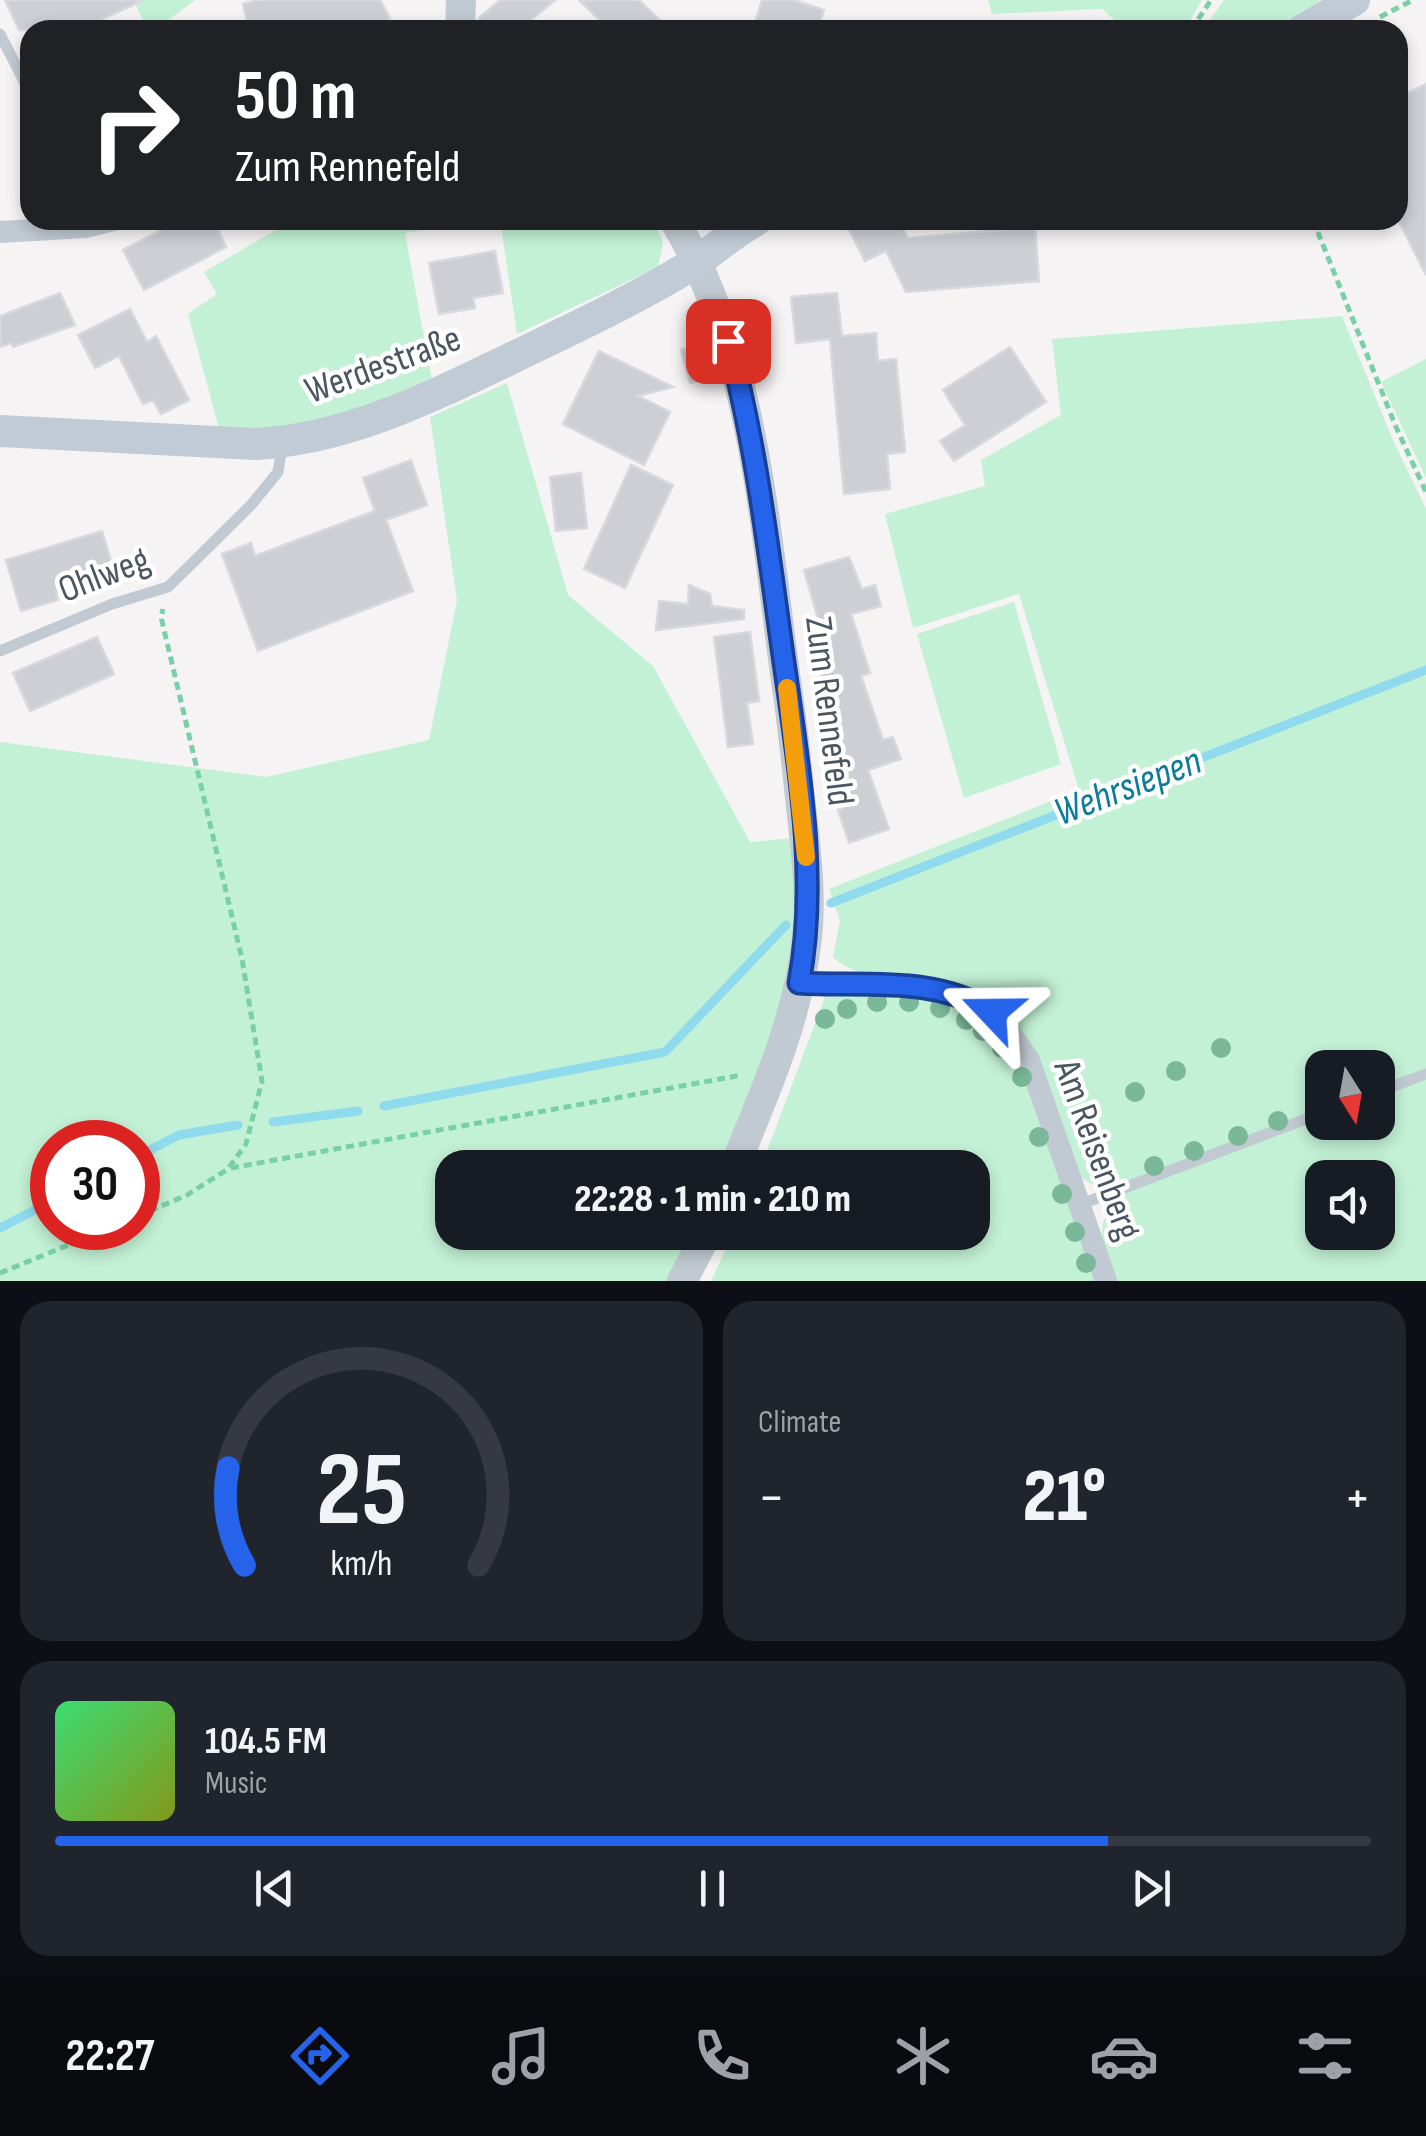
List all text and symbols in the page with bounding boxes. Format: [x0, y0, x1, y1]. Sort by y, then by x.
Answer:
text: 50 m [235, 55, 356, 139]
icon: right [70, 60, 200, 190]
text: Zum Rennefeld [235, 140, 460, 195]
pin [686, 299, 771, 384]
icon: arrive [701, 314, 756, 369]
street label: Werdestraße [299, 316, 467, 414]
street label: Ohlweg [52, 537, 156, 613]
street label: Zum Rennefeld [795, 614, 863, 808]
water label: Wehrsiepen [1048, 737, 1208, 837]
position arrow [940, 960, 1044, 1064]
north arrow [1305, 1050, 1395, 1140]
map controls [1305, 1050, 1395, 1250]
street label: Am Reisenberg [1043, 1053, 1150, 1246]
speed limit sign: 30 [30, 1120, 160, 1250]
button: sound [1305, 1160, 1395, 1250]
text: 22:28 · 1 min · 210 m [574, 1177, 851, 1222]
text: Climate [758, 1403, 841, 1442]
text: 25 [316, 1429, 407, 1554]
text: 21° [1023, 1452, 1106, 1543]
text: − [758, 1465, 785, 1532]
text: + [1344, 1465, 1371, 1532]
text: km/h [331, 1543, 392, 1586]
text: 104.5 FM [205, 1719, 327, 1764]
text: Music [205, 1764, 268, 1803]
icon: previous [247, 1861, 302, 1916]
icon: pause [685, 1861, 740, 1916]
icon: next [1124, 1861, 1179, 1916]
icon: directions [285, 2021, 355, 2091]
icon: music [486, 2021, 556, 2091]
icon: phone [687, 2021, 757, 2091]
icon: climate [888, 2021, 958, 2091]
icon: car [1089, 2021, 1159, 2091]
icon: filters [1290, 2021, 1360, 2091]
text: 22:27 [66, 2029, 154, 2084]

